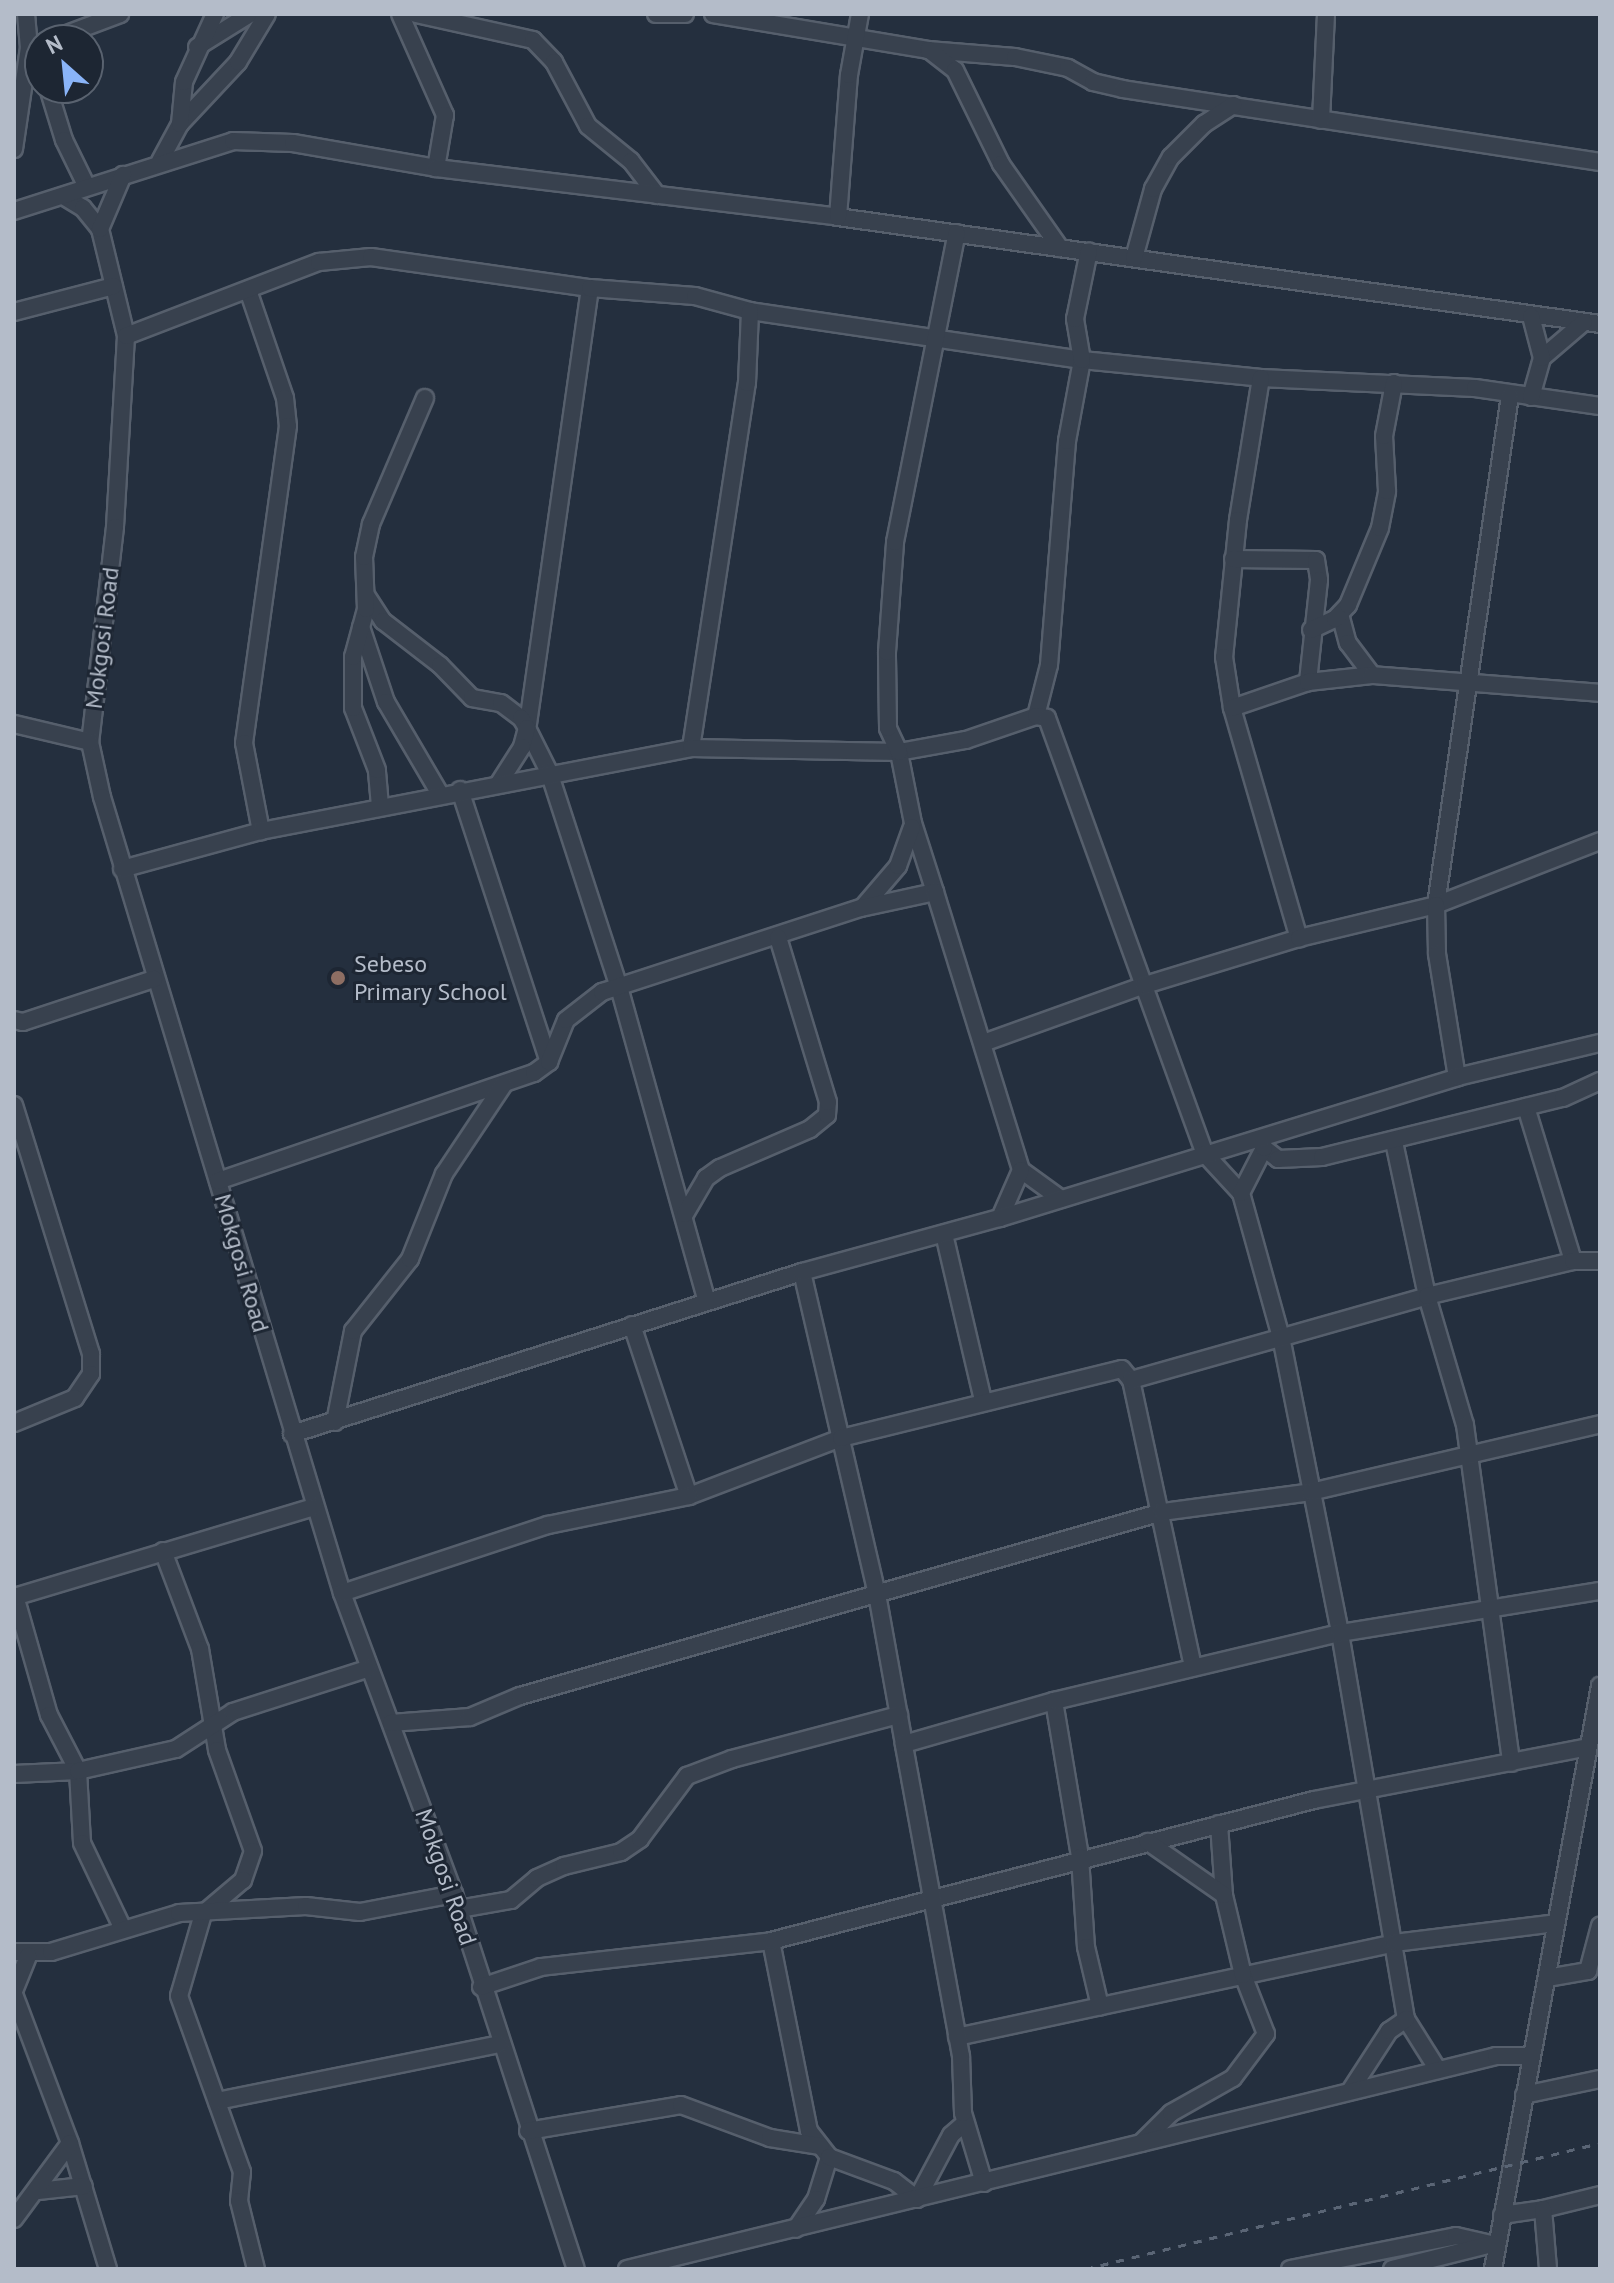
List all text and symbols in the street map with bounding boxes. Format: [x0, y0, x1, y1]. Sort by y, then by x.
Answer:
north arrow [24, 24, 104, 104]
text: N [41, 29, 67, 60]
street label: Mokgosi Road [79, 565, 125, 711]
place label: Sebeso Primary School [354, 950, 508, 1006]
marker: Sebeso Primary School [329, 969, 347, 987]
street label: Mokgosi Road [209, 1191, 275, 1335]
street label: Mokgosi Road [409, 1805, 483, 1949]

